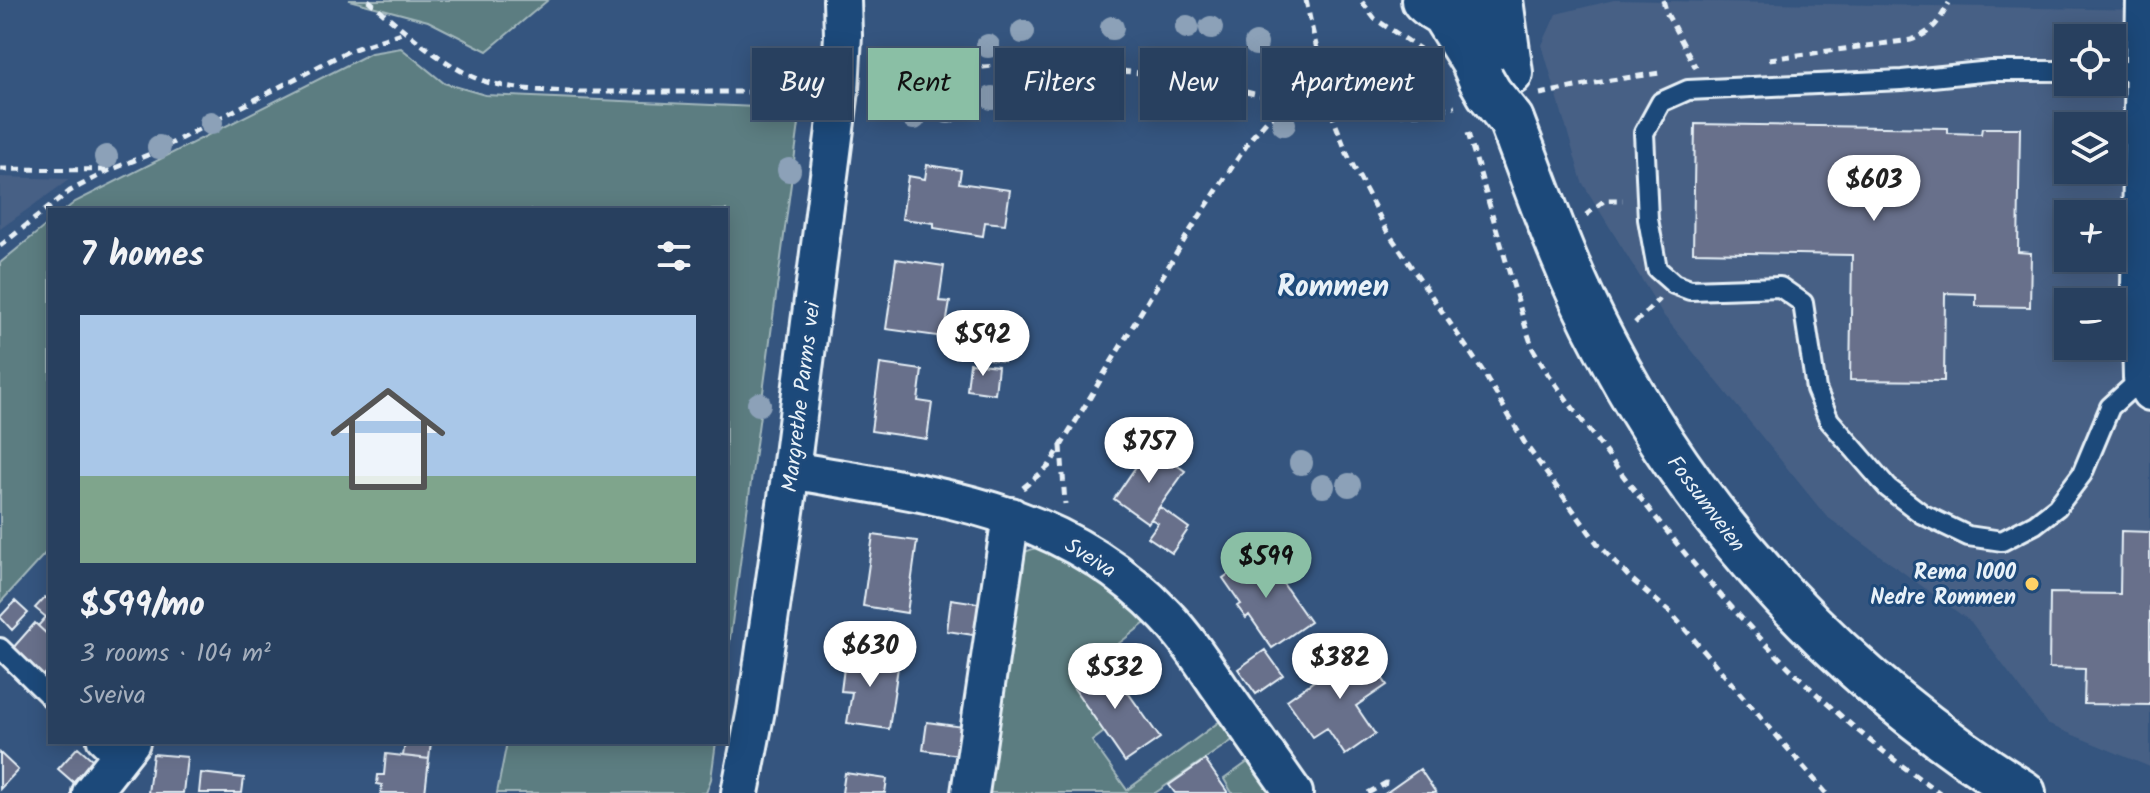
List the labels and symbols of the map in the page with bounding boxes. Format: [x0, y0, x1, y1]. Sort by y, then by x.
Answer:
pin: $603 [1827, 155, 1921, 223]
district label: Rommen [1277, 264, 1389, 312]
street label: Margrethe Parms vei [773, 299, 832, 494]
pin: $592 [936, 310, 1030, 378]
pin: $757 [1102, 417, 1196, 485]
street label: Fossumveien [1657, 448, 1753, 561]
street label: Sveiva [1057, 530, 1123, 589]
pin: $599 [1219, 532, 1313, 600]
place label: Rema 1000 Nedre Rommen [1870, 556, 2017, 616]
marker: Rema 1000 Nedre Rommen [2023, 575, 2041, 593]
pin: $630 [823, 621, 917, 689]
pin: $382 [1293, 633, 1387, 701]
pin: $532 [1068, 643, 1162, 711]

